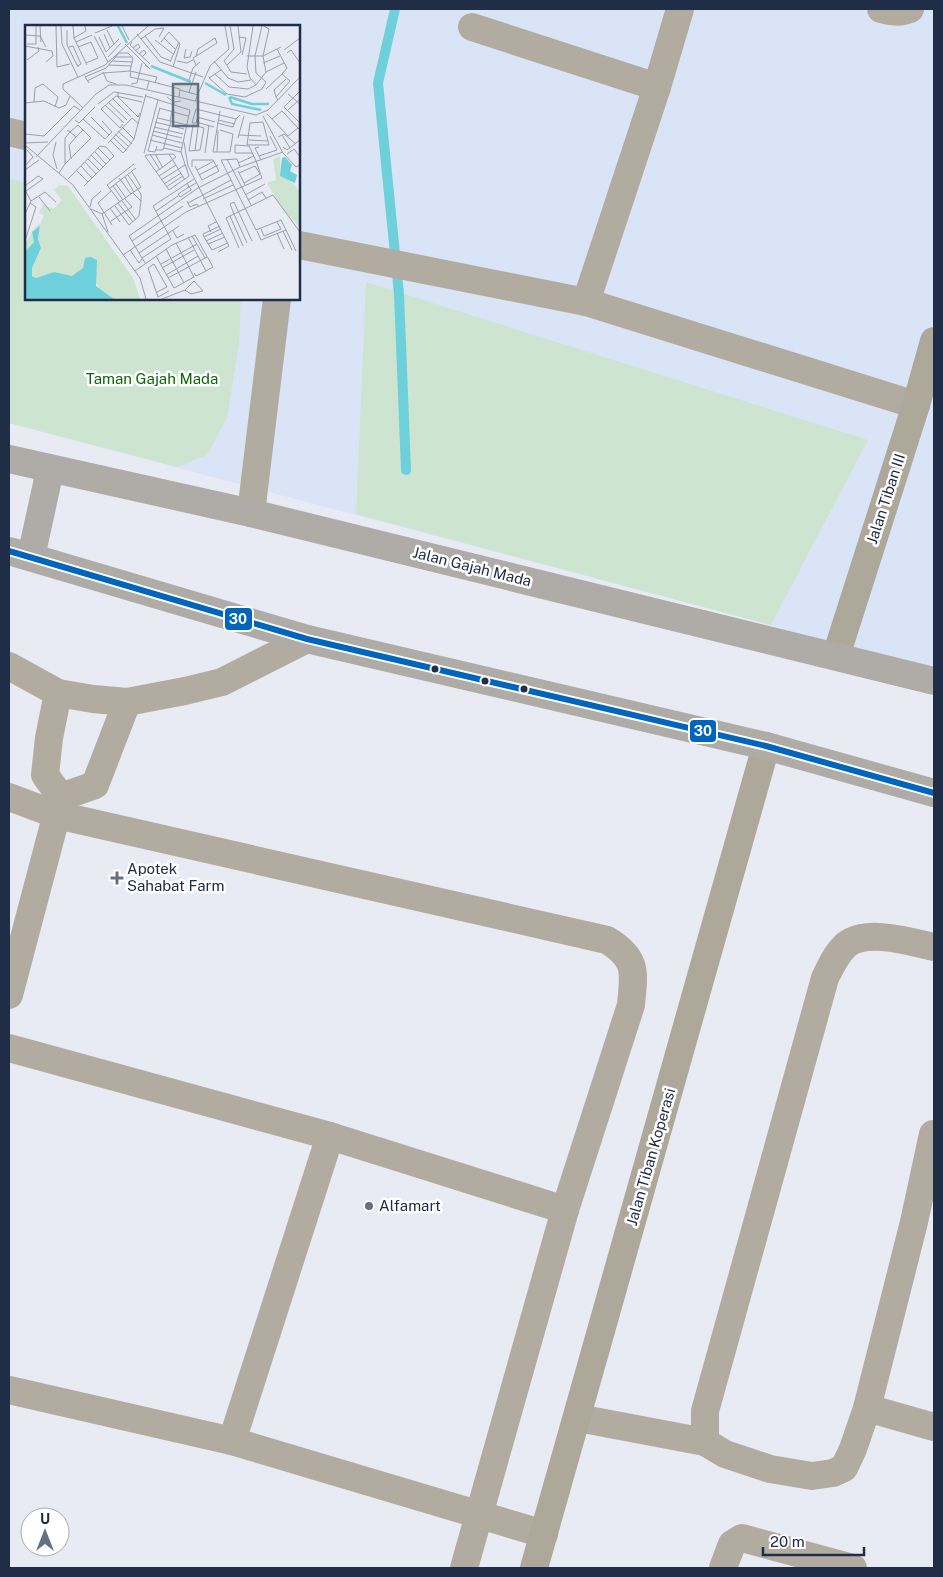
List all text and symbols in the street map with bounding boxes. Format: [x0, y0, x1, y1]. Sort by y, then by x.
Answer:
inset map [25, 25, 300, 300]
park label: Taman Gajah Mada [86, 370, 218, 387]
street label: Jalan Tiban III [863, 451, 908, 546]
street label: Jalan Gajah Mada [411, 544, 533, 589]
line badge: 30 [224, 607, 253, 631]
text: 30 [229, 611, 247, 627]
unlabelled marker [430, 664, 440, 674]
unlabelled marker [480, 676, 490, 686]
unlabelled marker [519, 684, 529, 694]
line badge: 30 [689, 719, 717, 743]
text: 30 [694, 723, 712, 739]
place label: Apotek Sahabat Farm [127, 860, 224, 894]
marker: Apotek Sahabat Farm [111, 872, 123, 884]
street label: Jalan Tiban Koperasi [623, 1086, 678, 1228]
place label: Alfamart [379, 1197, 441, 1214]
marker: Alfamart [363, 1200, 375, 1212]
north arrow [20, 1507, 70, 1557]
text: U [40, 1511, 50, 1527]
scale bar [763, 1524, 864, 1556]
text: 20 m [770, 1533, 805, 1550]

